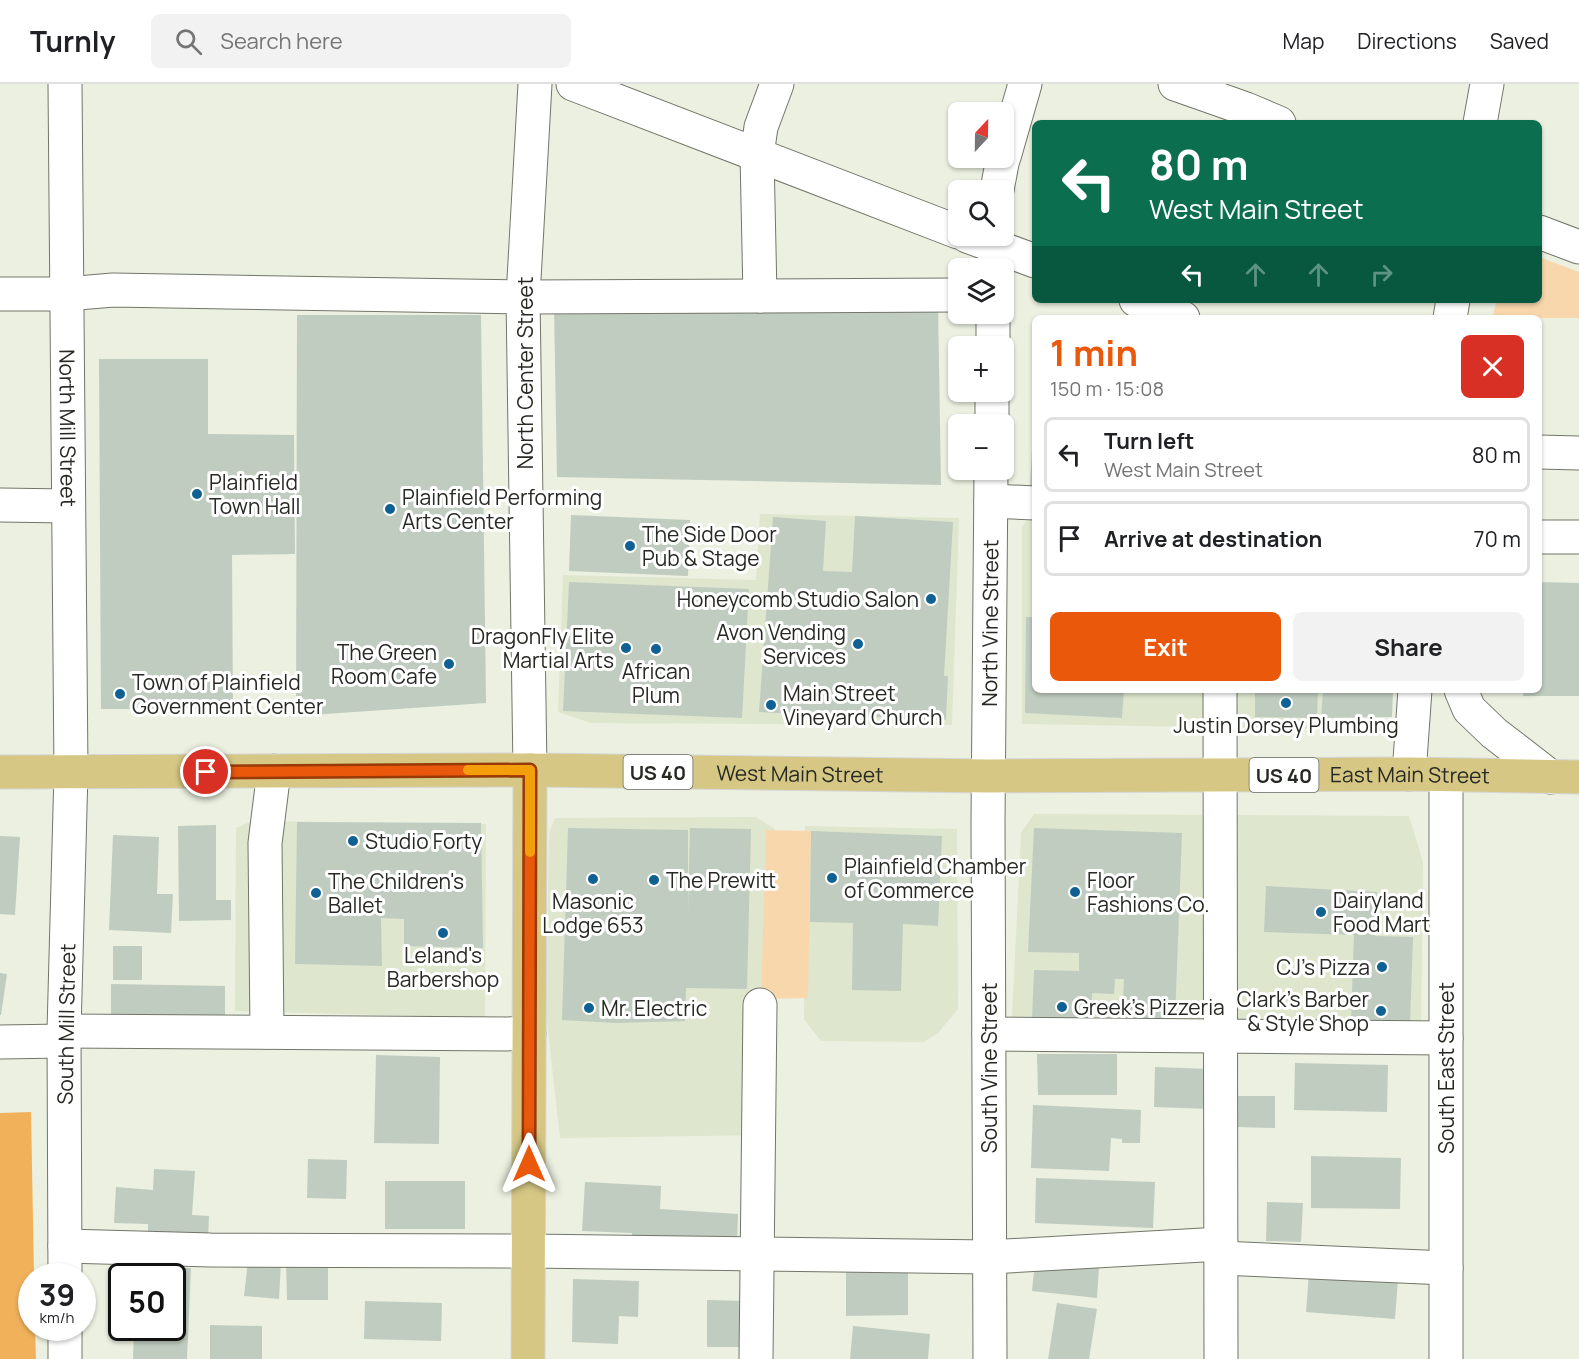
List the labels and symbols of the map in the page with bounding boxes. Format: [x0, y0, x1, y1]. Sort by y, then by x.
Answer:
north arrow [948, 102, 1014, 168]
street label: North Center Street [511, 277, 539, 469]
street label: North Mill Street [53, 349, 83, 507]
place label: Plainfield Town Hall [209, 468, 301, 520]
place label: Plainfield Performing Arts Center [402, 483, 602, 535]
marker: Plainfield Town Hall [190, 487, 204, 501]
marker: Plainfield Performing Arts Center [383, 502, 397, 516]
place label: The Side Door Pub & Stage [642, 520, 777, 572]
marker: The Side Door Pub & Stage [623, 539, 637, 553]
street label: North Vine Street [975, 539, 1004, 707]
place label: Honeycomb Studio Salon [677, 585, 919, 613]
marker: Honeycomb Studio Salon [924, 592, 938, 606]
place label: Avon Vending Services [716, 618, 846, 670]
place label: DragonFly Elite Martial Arts [471, 622, 614, 674]
marker: Avon Vending Services [851, 637, 865, 651]
place label: The Green Room Cafe [331, 638, 437, 690]
marker: DragonFly Elite Martial Arts [619, 641, 633, 655]
marker: African Plum [649, 642, 663, 656]
marker: The Green Room Cafe [442, 657, 456, 671]
place label: African Plum [622, 657, 690, 709]
place label: Town of Plainfield Government Center [132, 668, 324, 720]
place label: Main Street Vineyard Church [783, 679, 942, 731]
marker: Town of Plainfield Government Center [113, 687, 127, 701]
marker: Justin Dorsey Plumbing [1279, 696, 1293, 710]
marker: Main Street Vineyard Church [764, 698, 778, 712]
place label: Justin Dorsey Plumbing [1173, 711, 1399, 739]
pin [180, 746, 231, 797]
road number: US 40 [624, 755, 692, 789]
street label: West Main Street [716, 758, 884, 789]
road number: US 40 [1250, 758, 1318, 792]
street label: East Main Street [1330, 760, 1490, 789]
place label: Studio Forty [365, 827, 482, 855]
marker: Studio Forty [346, 834, 360, 848]
place label: Plainfield Chamber of Commerce [844, 852, 1027, 904]
place label: The Prewitt [666, 866, 776, 894]
place label: Floor Fashions Co. [1087, 866, 1210, 918]
place label: The Children's Ballet [328, 867, 464, 919]
marker: Plainfield Chamber of Commerce [825, 871, 839, 885]
marker: Masonic Lodge 653 [586, 872, 600, 886]
marker: The Prewitt [647, 873, 661, 887]
marker: Floor Fashions Co. [1068, 885, 1082, 899]
marker: The Children's Ballet [309, 886, 323, 900]
place label: Dairyland Food Mart [1333, 886, 1430, 938]
place label: Masonic Lodge 653 [542, 887, 644, 939]
marker: Dairyland Food Mart [1314, 905, 1328, 919]
marker: Leland's Barbershop [436, 926, 450, 940]
place label: Leland's Barbershop [387, 941, 499, 993]
street label: South Mill Street [51, 943, 81, 1105]
place label: CJ's Pizza [1276, 953, 1370, 981]
marker: CJ's Pizza [1375, 960, 1389, 974]
street label: South East Street [1432, 982, 1460, 1154]
street label: South Vine Street [975, 983, 1003, 1153]
place label: Clark's Barber & Style Shop [1237, 985, 1369, 1037]
place label: Greek's Pizzeria [1074, 993, 1225, 1021]
place label: Mr. Electric [601, 994, 707, 1022]
marker: Greek's Pizzeria [1055, 1000, 1069, 1014]
marker: Mr. Electric [582, 1001, 596, 1015]
marker: Clark's Barber & Style Shop [1374, 1004, 1388, 1018]
position arrow [497, 1132, 561, 1196]
speed limit sign: 50 [108, 1263, 186, 1341]

